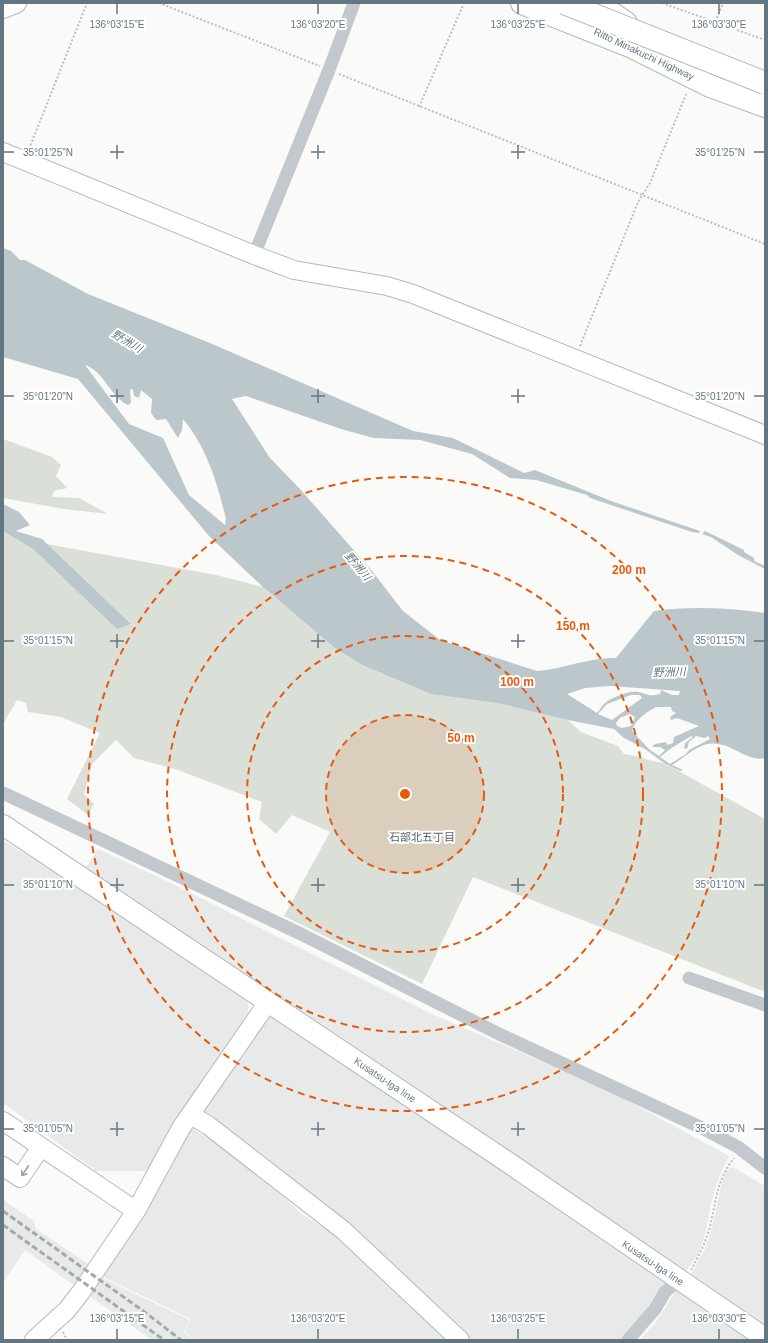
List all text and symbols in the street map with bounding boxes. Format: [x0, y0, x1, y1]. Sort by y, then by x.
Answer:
text: 136°03'15"E [89, 19, 145, 30]
text: 136°03'20"E [290, 19, 346, 30]
text: 136°03'25"E [490, 19, 546, 30]
text: 136°03'30"E [691, 19, 747, 30]
street label: Ritto Minakuchi Highway [592, 26, 696, 82]
text: 35°01'25"N [23, 147, 73, 158]
text: 35°01'25"N [695, 147, 745, 158]
water label: 野洲川 [110, 327, 145, 355]
text: 35°01'20"N [23, 391, 73, 402]
text: 35°01'20"N [695, 391, 745, 402]
water label: 野洲川 [343, 550, 374, 583]
text: 200 m [612, 563, 646, 577]
text: 150 m [556, 619, 590, 633]
text: 35°01'15"N [23, 635, 73, 646]
text: 35°01'15"N [695, 635, 745, 646]
water label: 野洲川 [652, 665, 687, 679]
text: 100 m [500, 675, 534, 689]
text: 50 m [447, 731, 475, 745]
centre of rings [398, 787, 412, 801]
district label: 石部北五丁目 [389, 831, 455, 843]
text: 35°01'10"N [23, 879, 73, 890]
text: 35°01'10"N [695, 879, 745, 890]
street label: Kusatsu-Iga line [352, 1055, 418, 1105]
text: 35°01'05"N [23, 1123, 73, 1134]
text: 35°01'05"N [695, 1123, 745, 1134]
one-way arrow [21, 1165, 29, 1176]
street label: Kusatsu-Iga line [620, 1238, 686, 1288]
text: 136°03'15"E [89, 1313, 145, 1324]
text: 136°03'20"E [290, 1313, 346, 1324]
text: 136°03'25"E [490, 1313, 546, 1324]
text: 136°03'30"E [691, 1313, 747, 1324]

